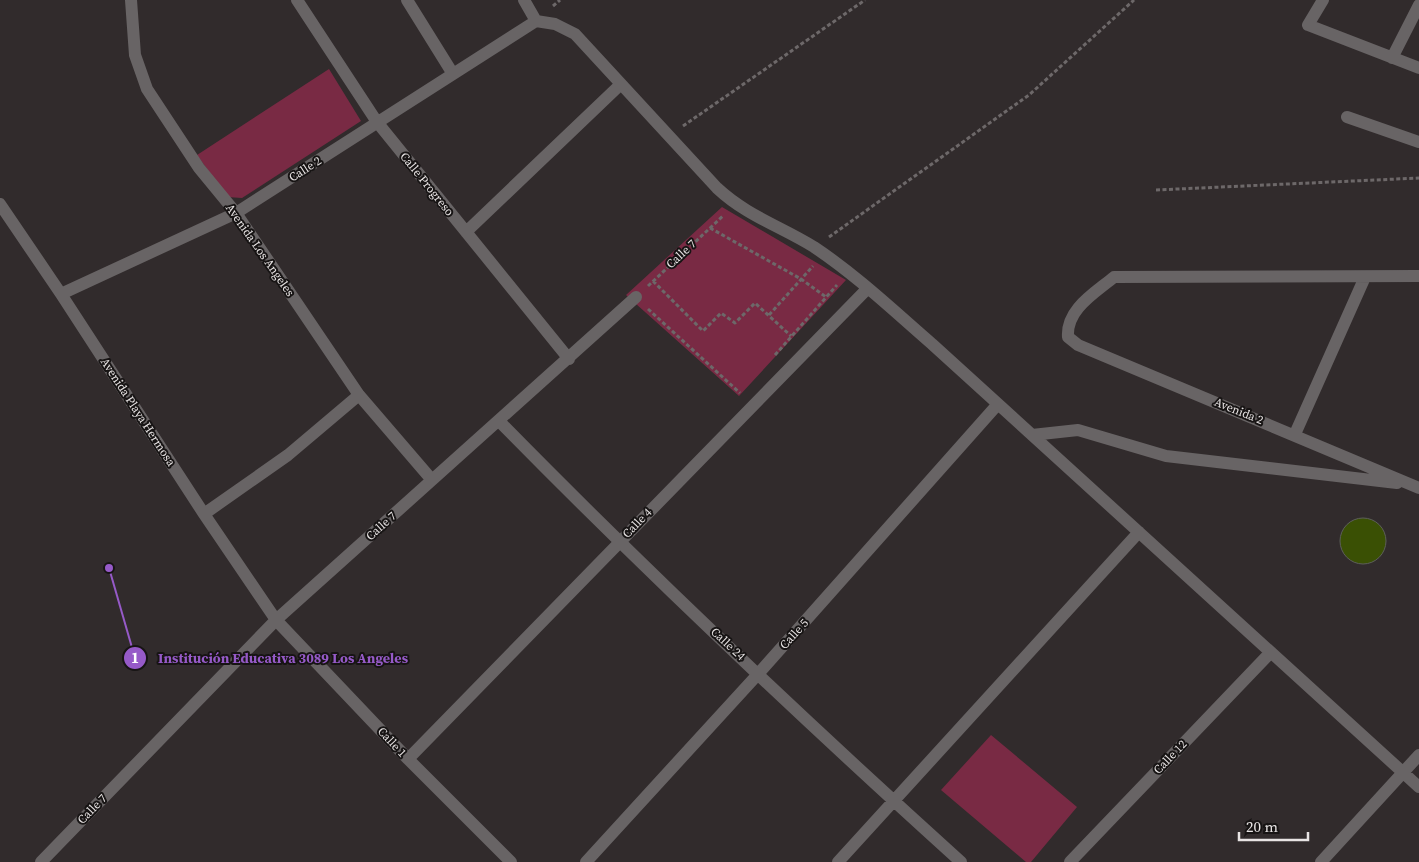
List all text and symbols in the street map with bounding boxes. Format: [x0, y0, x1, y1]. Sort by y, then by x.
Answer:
street label: Calle Progreso [396, 149, 458, 219]
street label: Calle 2 [286, 153, 324, 185]
street label: Avenida Los Angeles [222, 201, 298, 299]
street label: Calle 7 [662, 236, 700, 272]
street label: Avenida Playa Hermosa [97, 355, 180, 470]
street label: Avenida 2 [1212, 394, 1266, 428]
street label: Calle 4 [619, 505, 655, 541]
street label: Calle 7 [362, 508, 400, 544]
street label: Calle 5 [776, 615, 812, 653]
street label: Calle 24 [707, 624, 749, 664]
callout: Institución Educativa 3089 Los Angeles [123, 643, 418, 672]
text: 1 [131, 647, 139, 668]
text: Institución Educativa 3089 Los Angeles [158, 648, 409, 668]
street label: Calle 1 [374, 723, 410, 761]
street label: Calle 12 [1150, 736, 1190, 778]
street label: Calle 7 [74, 791, 110, 827]
scale bar [1239, 810, 1308, 842]
text: 20 m [1246, 816, 1278, 837]

